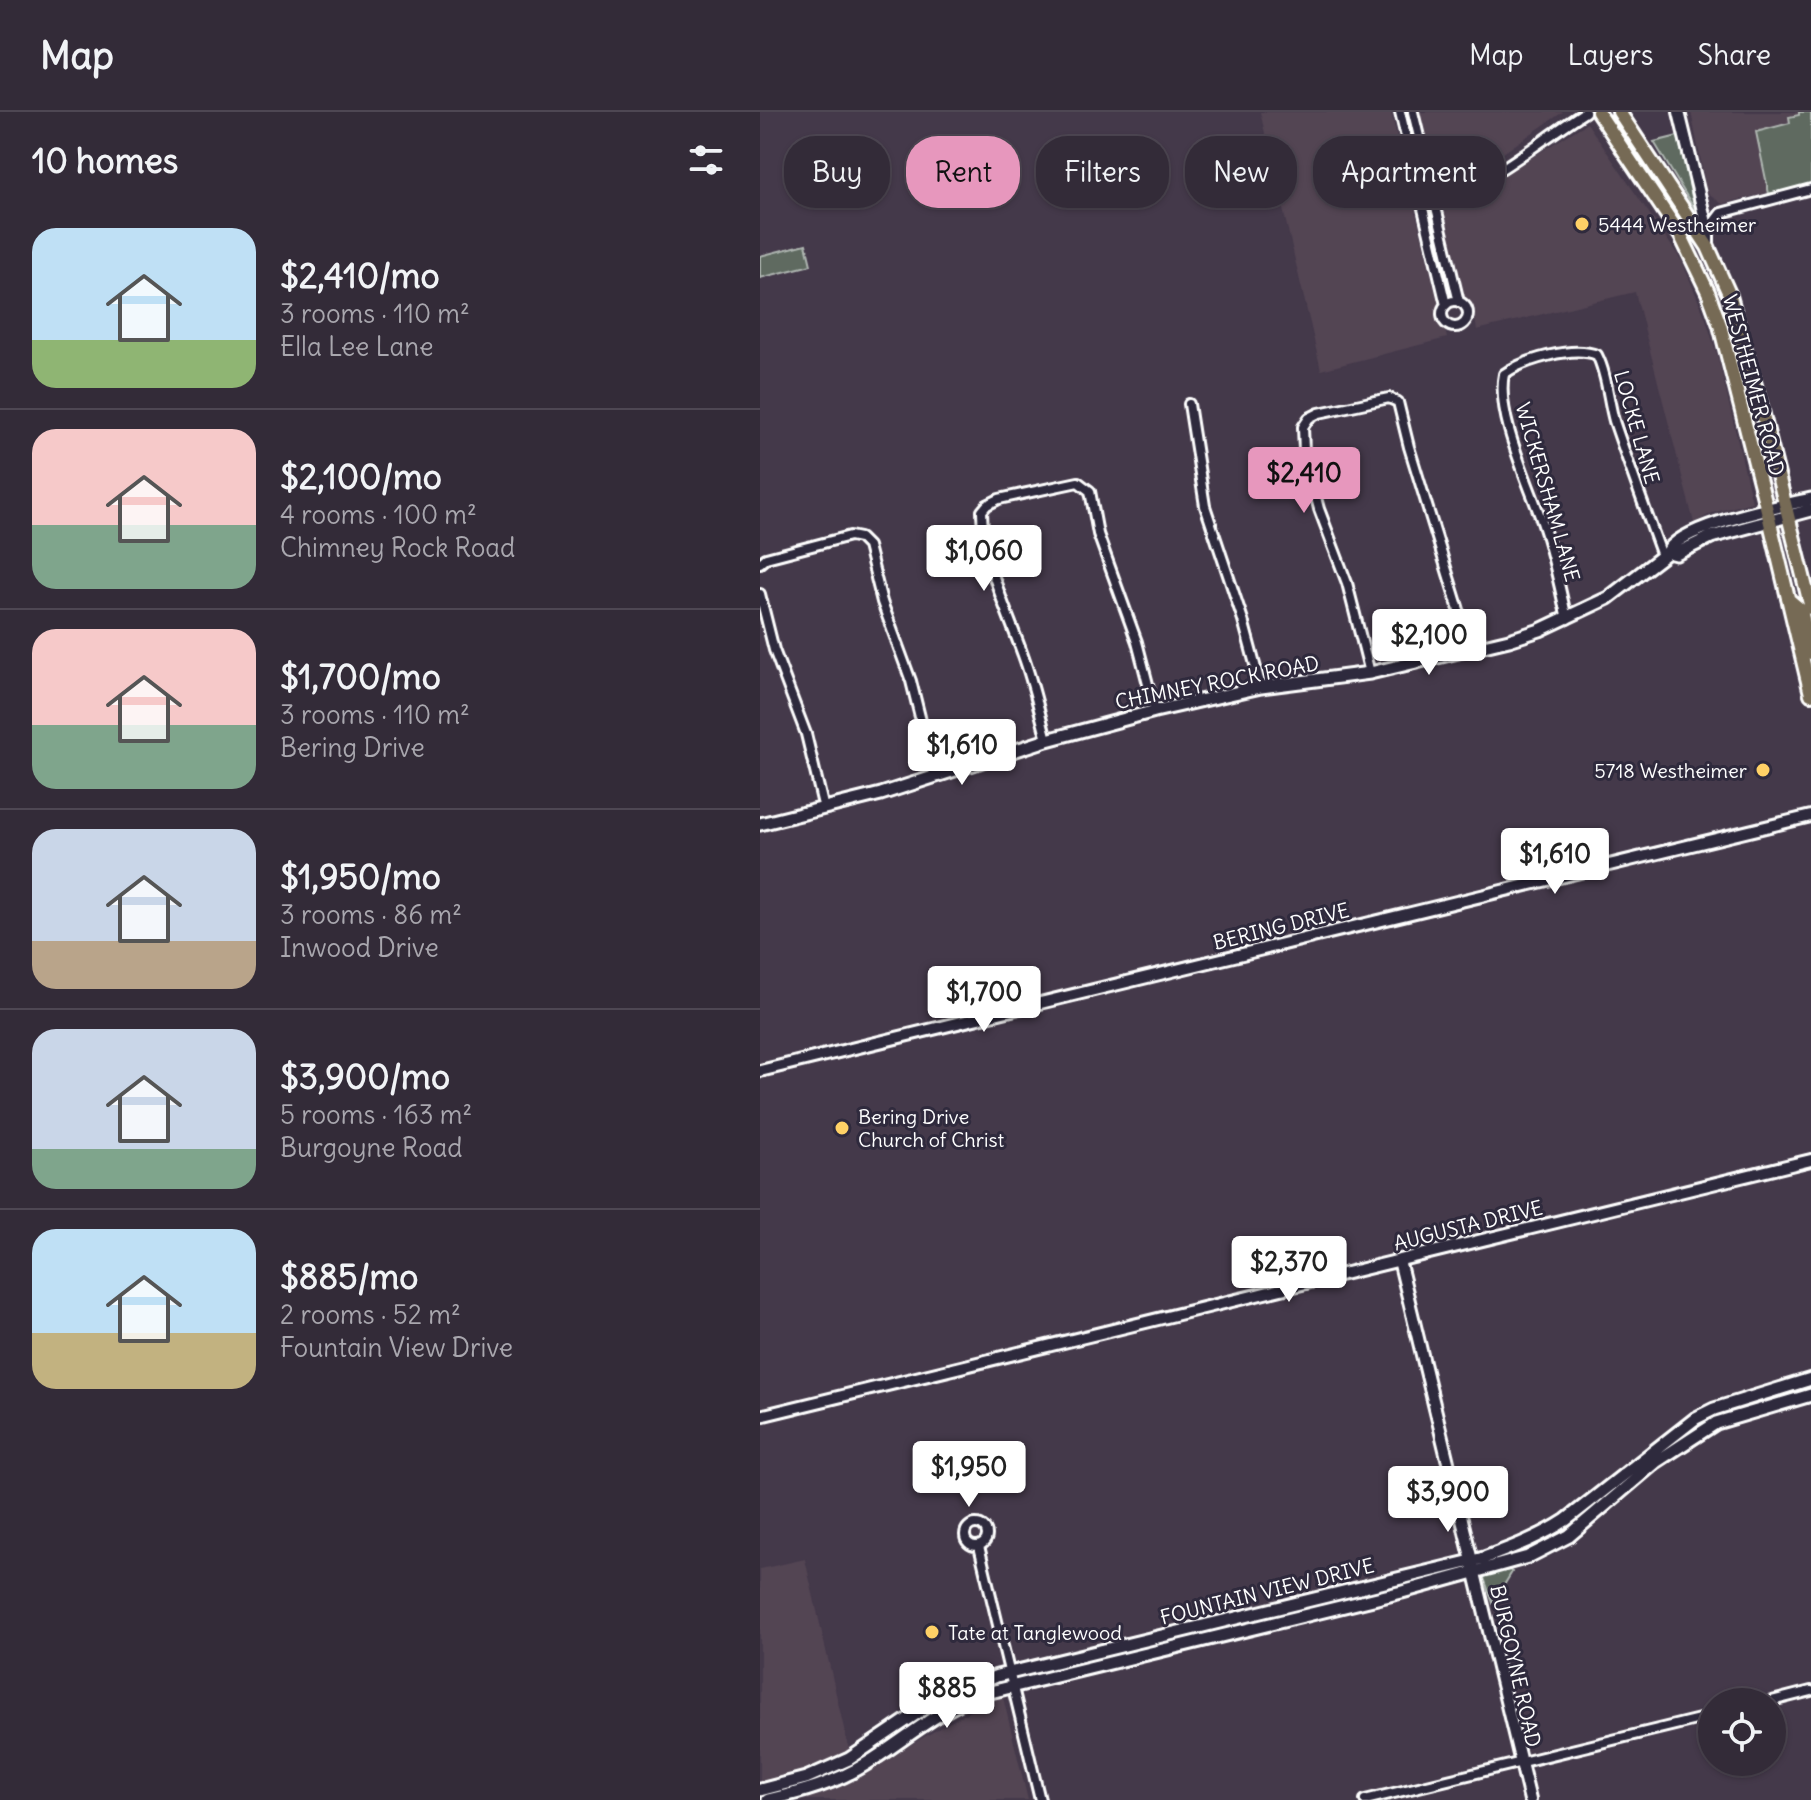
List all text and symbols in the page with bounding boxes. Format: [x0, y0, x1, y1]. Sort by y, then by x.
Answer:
text: Map [40, 32, 114, 79]
text: Map [1469, 37, 1524, 73]
text: Layers [1568, 37, 1654, 73]
text: Share [1698, 37, 1771, 73]
chip: Buy [784, 136, 890, 208]
chip: Rent [906, 136, 1020, 208]
chip: Filters [1036, 136, 1169, 208]
chip: New [1185, 136, 1297, 208]
chip: Apartment [1313, 136, 1505, 208]
icon: filters [684, 138, 728, 182]
text: 10 homes [32, 139, 178, 182]
place label: 5444 Westheimer [1598, 212, 1756, 237]
marker: 5444 Westheimer [1573, 215, 1591, 233]
text: $2,410/mo [280, 254, 440, 297]
icon: home [96, 260, 192, 356]
street label: WESTHEIMER ROAD [1718, 292, 1790, 478]
text: 3 rooms · 110 m² [280, 297, 470, 330]
text: Ella Lee Lane [280, 330, 433, 363]
street label: LOCKE LANE [1609, 367, 1665, 487]
street label: WICKERSHAM LANE [1510, 400, 1586, 584]
pin: $2,410 [1239, 447, 1369, 515]
text: $2,100/mo [280, 455, 442, 498]
text: $2,410 [1266, 456, 1342, 489]
icon: home [96, 461, 192, 557]
text: 4 rooms · 100 m² [280, 498, 477, 531]
pin: $1,060 [919, 525, 1049, 593]
text: Chimney Rock Road [280, 531, 515, 564]
text: $1,060 [945, 534, 1023, 567]
pin: $2,100 [1364, 609, 1494, 677]
text: $2,100 [1390, 618, 1468, 651]
street label: CHIMNEY ROCK ROAD [1113, 650, 1321, 714]
text: $1,700/mo [280, 655, 441, 698]
icon: home [96, 661, 192, 757]
text: 3 rooms · 110 m² [280, 698, 470, 731]
pin: $1,610 [897, 719, 1027, 787]
text: $1,610 [926, 728, 998, 761]
text: Bering Drive [280, 731, 425, 764]
place label: 5718 Westheimer [1594, 758, 1747, 783]
marker: 5718 Westheimer [1754, 761, 1772, 779]
pin: $1,610 [1490, 828, 1620, 896]
text: $1,610 [1519, 837, 1591, 870]
text: $1,950/mo [280, 855, 441, 898]
icon: home [96, 861, 192, 957]
street label: BERING DRIVE [1210, 897, 1352, 955]
text: 3 rooms · 86 m² [280, 898, 462, 931]
text: Inwood Drive [280, 931, 439, 964]
pin: $1,700 [919, 966, 1049, 1034]
text: $1,700 [946, 975, 1022, 1008]
text: $3,900/mo [280, 1055, 450, 1098]
icon: home [96, 1061, 192, 1157]
text: 5 rooms · 163 m² [280, 1098, 472, 1131]
place label: Bering Drive Church of Christ [858, 1104, 1005, 1152]
marker: Bering Drive Church of Christ [833, 1119, 851, 1137]
text: Burgoyne Road [280, 1131, 463, 1164]
street label: AUGUSTA DRIVE [1391, 1194, 1545, 1256]
pin: $2,370 [1224, 1236, 1354, 1304]
text: $2,370 [1250, 1245, 1328, 1278]
text: $885/mo [280, 1255, 418, 1298]
icon: home [96, 1261, 192, 1357]
text: 2 rooms · 52 m² [280, 1298, 461, 1331]
text: Fountain View Drive [280, 1331, 513, 1364]
pin: $1,950 [904, 1441, 1034, 1509]
text: $1,950 [931, 1450, 1007, 1483]
pin: $3,900 [1383, 1466, 1513, 1534]
text: $3,900 [1406, 1475, 1490, 1508]
street label: FOUNTAIN VIEW DRIVE [1157, 1552, 1377, 1630]
street label: BURGOYNE ROAD [1485, 1583, 1547, 1749]
place label: Tate at Tanglewood [948, 1620, 1122, 1645]
marker: Tate at Tanglewood [923, 1623, 941, 1641]
pin: $885 [900, 1662, 994, 1730]
text: $885 [917, 1671, 977, 1704]
map controls [1698, 1688, 1786, 1776]
button: locate [1698, 1688, 1786, 1776]

